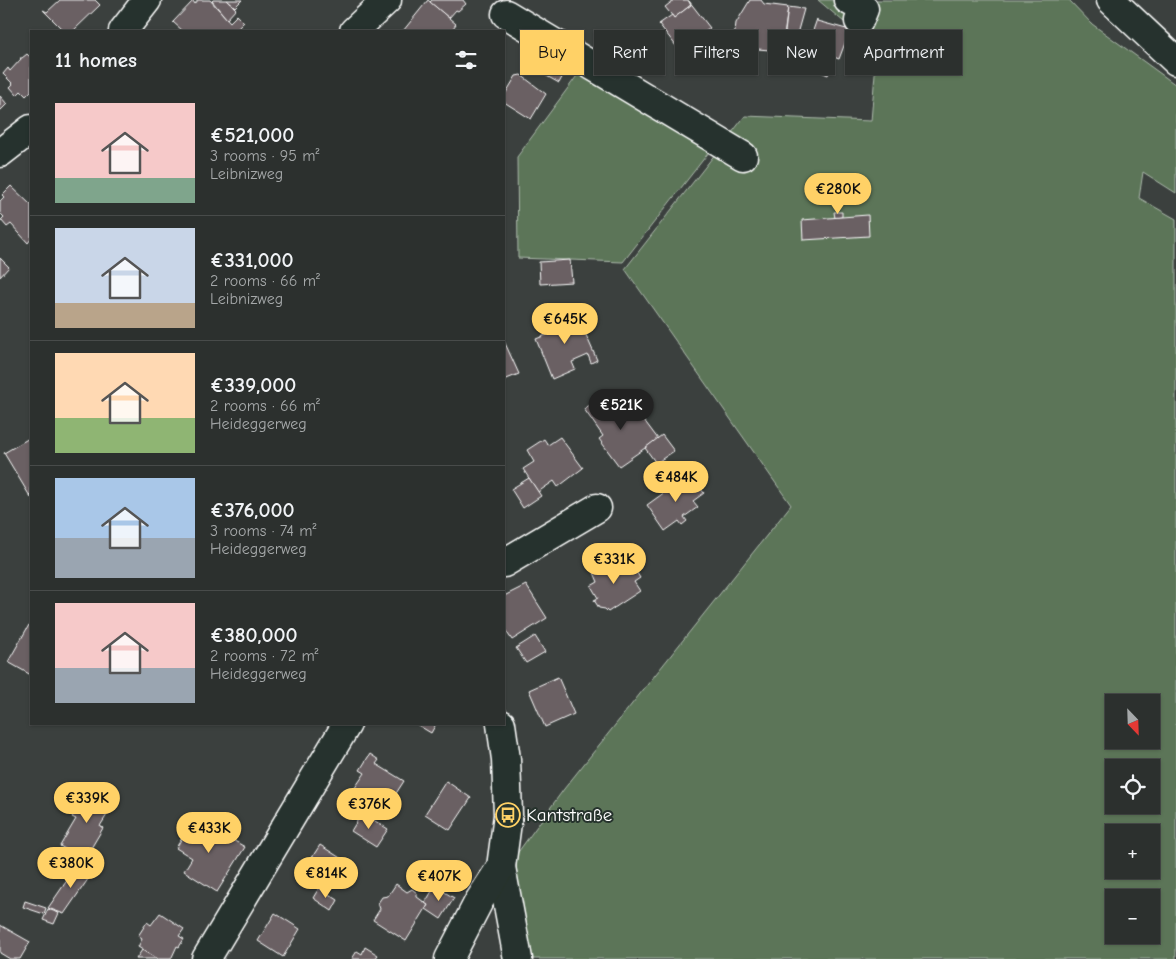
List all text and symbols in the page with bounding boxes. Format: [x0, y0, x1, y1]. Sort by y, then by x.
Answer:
chip: Buy [520, 30, 584, 75]
chip: Rent [594, 30, 665, 75]
chip: Filters [675, 30, 758, 75]
chip: New [768, 30, 835, 75]
chip: Apartment [845, 30, 962, 75]
icon: filters [452, 46, 480, 74]
text: 11 homes [55, 48, 137, 72]
icon: home [95, 123, 155, 183]
text: €521,000 [210, 123, 294, 147]
text: 3 rooms · 95 m² [210, 147, 320, 165]
text: Leibnizweg [210, 165, 283, 183]
pin: €280K [803, 172, 873, 215]
text: €280K [815, 180, 861, 198]
icon: home [95, 248, 155, 308]
text: €331,000 [210, 248, 293, 272]
text: 2 rooms · 66 m² [210, 272, 320, 290]
text: Leibnizweg [210, 290, 283, 308]
pin: €645K [530, 302, 600, 345]
text: €645K [543, 310, 587, 328]
icon: home [95, 373, 155, 433]
text: €339,000 [210, 373, 296, 397]
pin: €521K [586, 388, 656, 431]
text: €521K [600, 396, 642, 414]
text: 2 rooms · 66 m² [210, 397, 320, 415]
text: Heideggerweg [210, 415, 307, 433]
pin: €484K [641, 460, 711, 503]
text: €484K [654, 468, 698, 486]
icon: home [95, 498, 155, 558]
text: €376,000 [210, 498, 294, 522]
text: 3 rooms · 74 m² [210, 522, 316, 540]
text: Heideggerweg [210, 540, 307, 558]
pin: €331K [579, 542, 649, 585]
text: €331K [593, 550, 635, 568]
icon: home [95, 623, 155, 683]
text: €380,000 [210, 623, 298, 647]
text: 2 rooms · 72 m² [210, 647, 319, 665]
text: Heideggerweg [210, 665, 307, 683]
north arrow [1105, 694, 1160, 749]
map controls [1105, 694, 1160, 944]
button: locate [1105, 759, 1160, 814]
pin: €339K [52, 782, 122, 824]
pin: €376K [334, 788, 404, 830]
text: €339K [65, 789, 109, 807]
text: €376K [348, 795, 390, 813]
bus stop icon: Kantstraße [495, 802, 521, 828]
place label: Kantstraße [526, 804, 612, 826]
pin: €433K [174, 812, 244, 854]
text: €433K [187, 819, 231, 837]
button: + [1105, 824, 1160, 879]
pin: €380K [36, 846, 106, 889]
text: €380K [48, 854, 94, 872]
pin: €814K [291, 856, 361, 899]
pin: €407K [404, 860, 474, 902]
text: €814K [305, 864, 347, 882]
text: €407K [417, 867, 461, 885]
button: − [1105, 889, 1160, 944]

